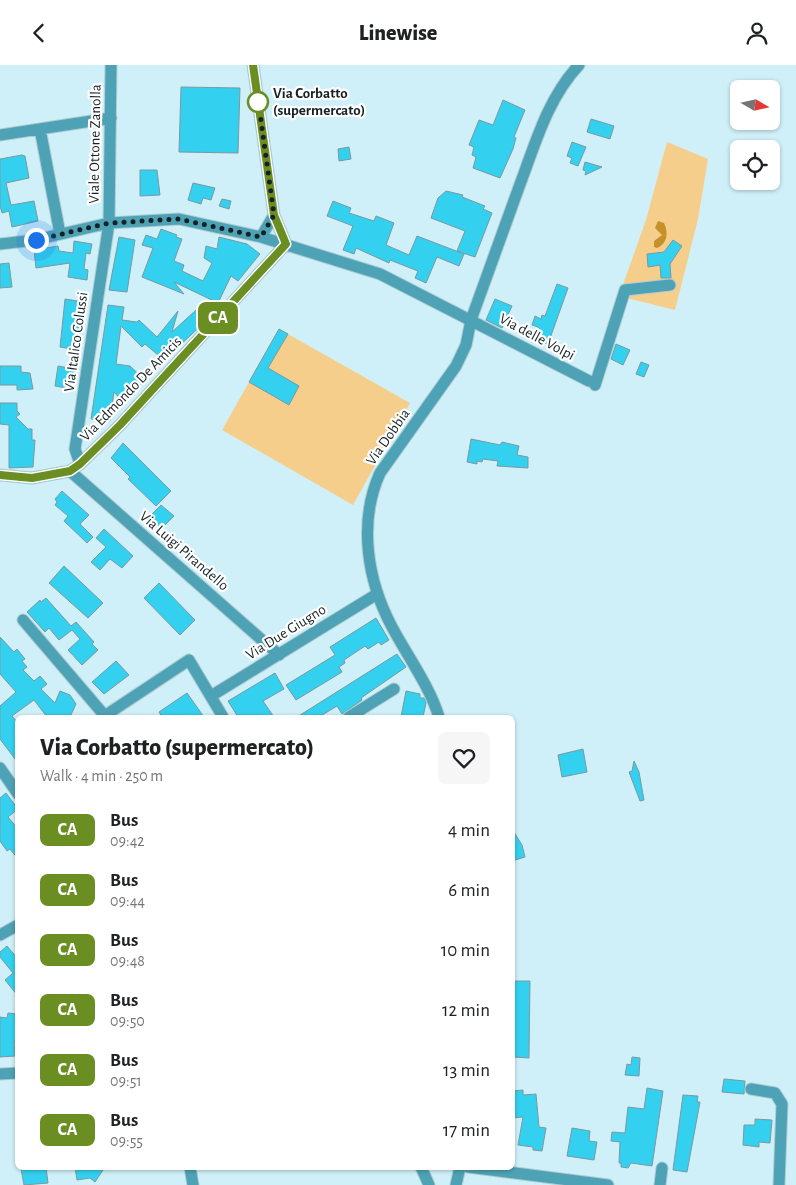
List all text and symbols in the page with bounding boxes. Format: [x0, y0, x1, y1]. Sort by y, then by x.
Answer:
icon: back [25, 19, 53, 47]
icon: person [743, 19, 771, 47]
text: Linewise [359, 22, 437, 44]
north arrow [730, 80, 780, 130]
map controls [730, 80, 780, 190]
street label: Viale Ottone Zanolla [86, 84, 104, 204]
place label: Via Corbatto (supermercato) [273, 86, 365, 118]
marker: Via Corbatto (supermercato) [247, 91, 269, 113]
button: locate [730, 140, 780, 190]
your location [24, 228, 49, 253]
street label: Via Italico Colussi [62, 291, 90, 393]
line badge: CA [196, 302, 240, 334]
text: CA [208, 309, 228, 327]
street label: Via delle Volpi [497, 311, 577, 363]
street label: Via Edmondo De Amicis [77, 334, 185, 444]
street label: Via Dobbia [363, 406, 413, 468]
street label: Via Luigi Pirandello [137, 508, 231, 594]
street label: Via Due Giugno [243, 602, 329, 662]
button: heart [438, 732, 490, 784]
text: Via Corbatto (supermercato) [40, 736, 314, 760]
text: Walk · 4 min · 250 m [40, 768, 163, 784]
text: Bus [110, 811, 138, 830]
text: CA [57, 821, 78, 839]
text: 4 min [448, 821, 490, 840]
text: 09:42 [110, 833, 145, 849]
text: Bus [110, 871, 138, 890]
text: CA [57, 881, 78, 899]
text: 6 min [448, 881, 490, 900]
text: 09:44 [110, 893, 145, 909]
text: Bus [110, 931, 138, 950]
text: CA [57, 941, 78, 959]
text: 10 min [441, 941, 490, 960]
text: 09:48 [110, 953, 145, 969]
text: Bus [110, 991, 138, 1010]
text: CA [57, 1001, 78, 1019]
text: 12 min [442, 1001, 490, 1020]
text: 09:50 [110, 1013, 145, 1029]
text: Bus [110, 1051, 138, 1070]
text: CA [57, 1061, 78, 1079]
text: 13 min [443, 1061, 490, 1080]
text: 09:51 [110, 1073, 142, 1089]
text: Bus [110, 1111, 138, 1130]
text: CA [57, 1121, 78, 1139]
text: 17 min [443, 1121, 490, 1140]
text: 09:55 [110, 1133, 143, 1149]

